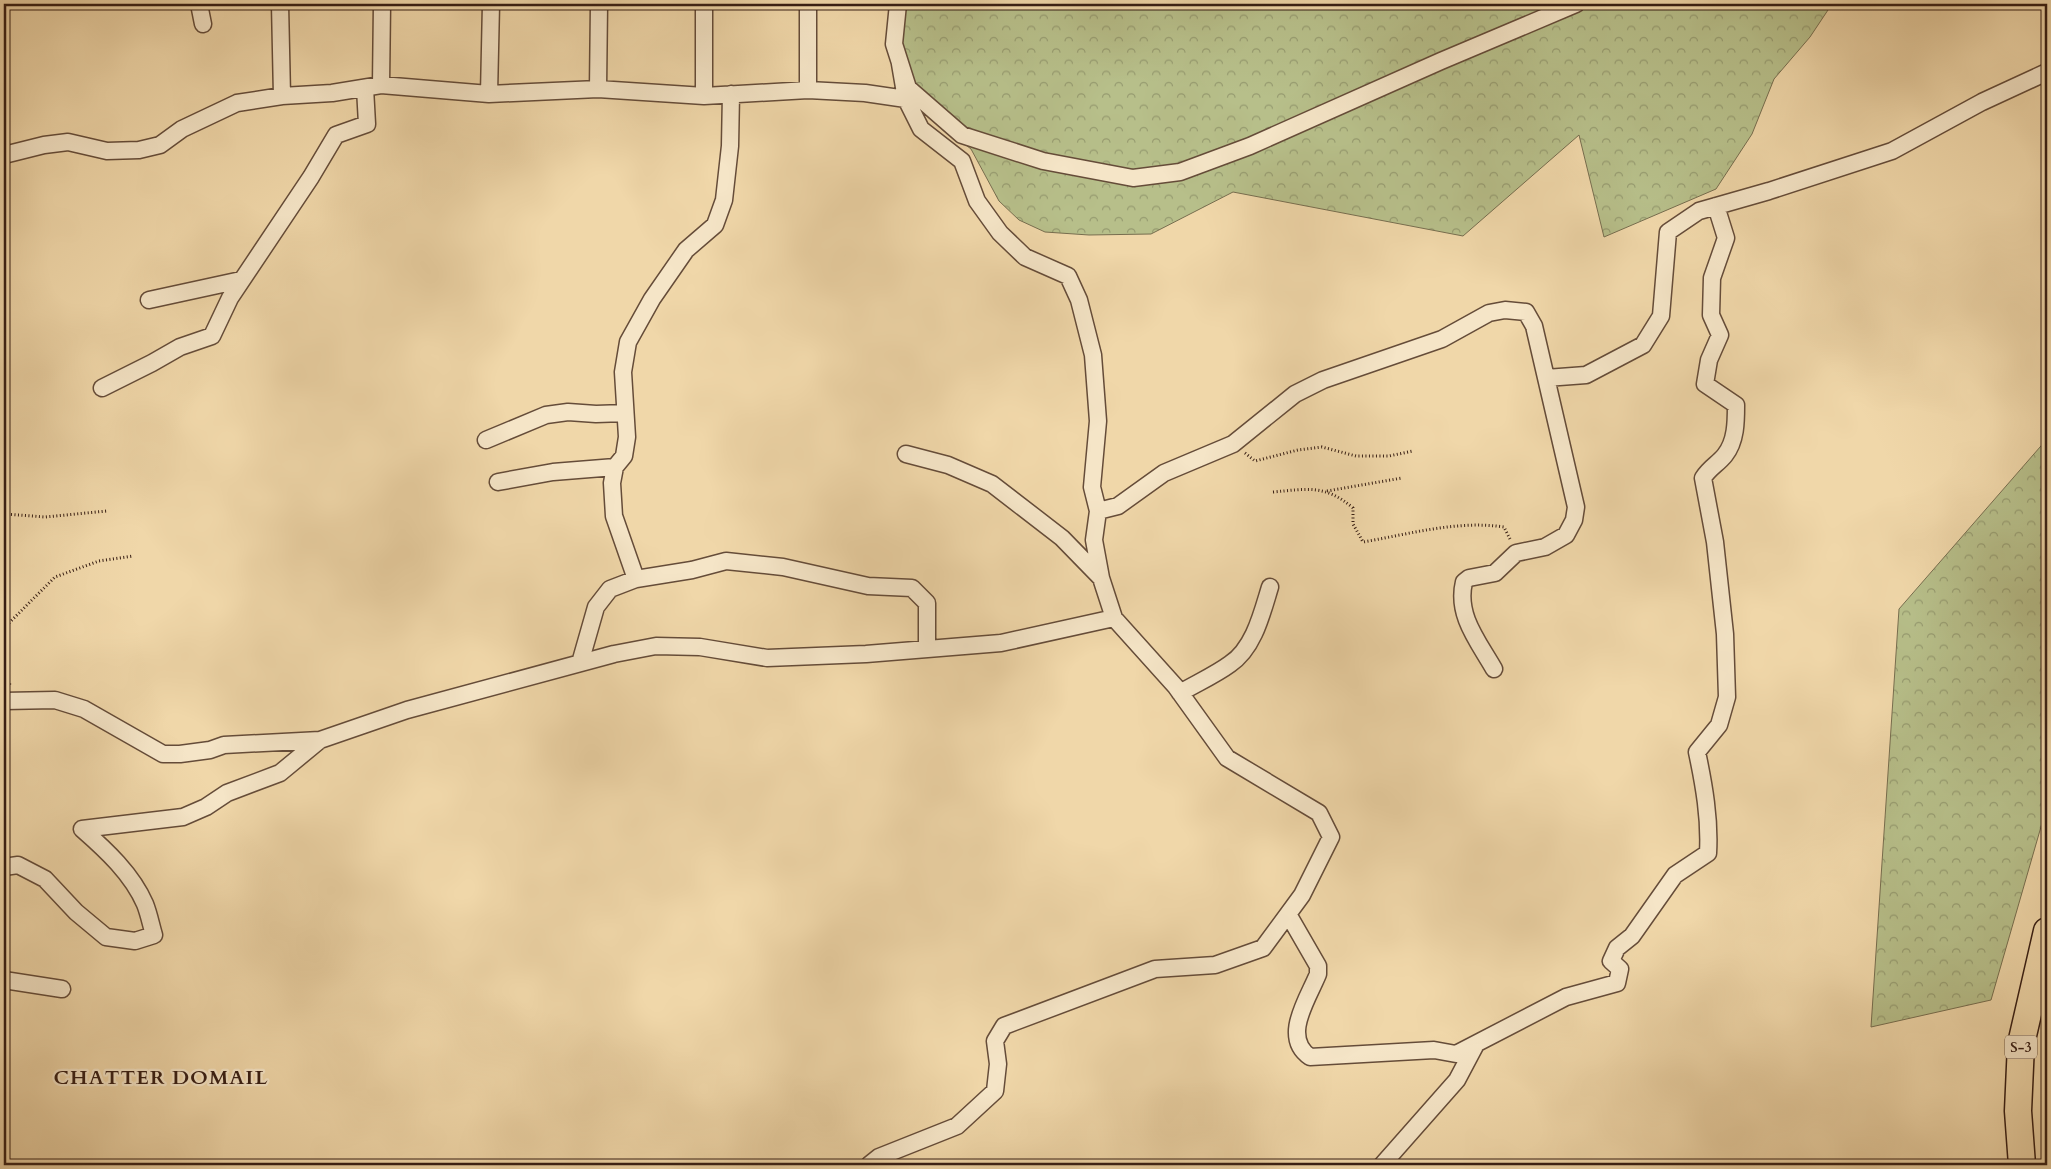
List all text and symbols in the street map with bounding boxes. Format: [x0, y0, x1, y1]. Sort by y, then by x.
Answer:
road number: S-3 [2005, 1036, 2037, 1058]
district label: CHATTER DOMAIL [54, 1064, 268, 1091]

